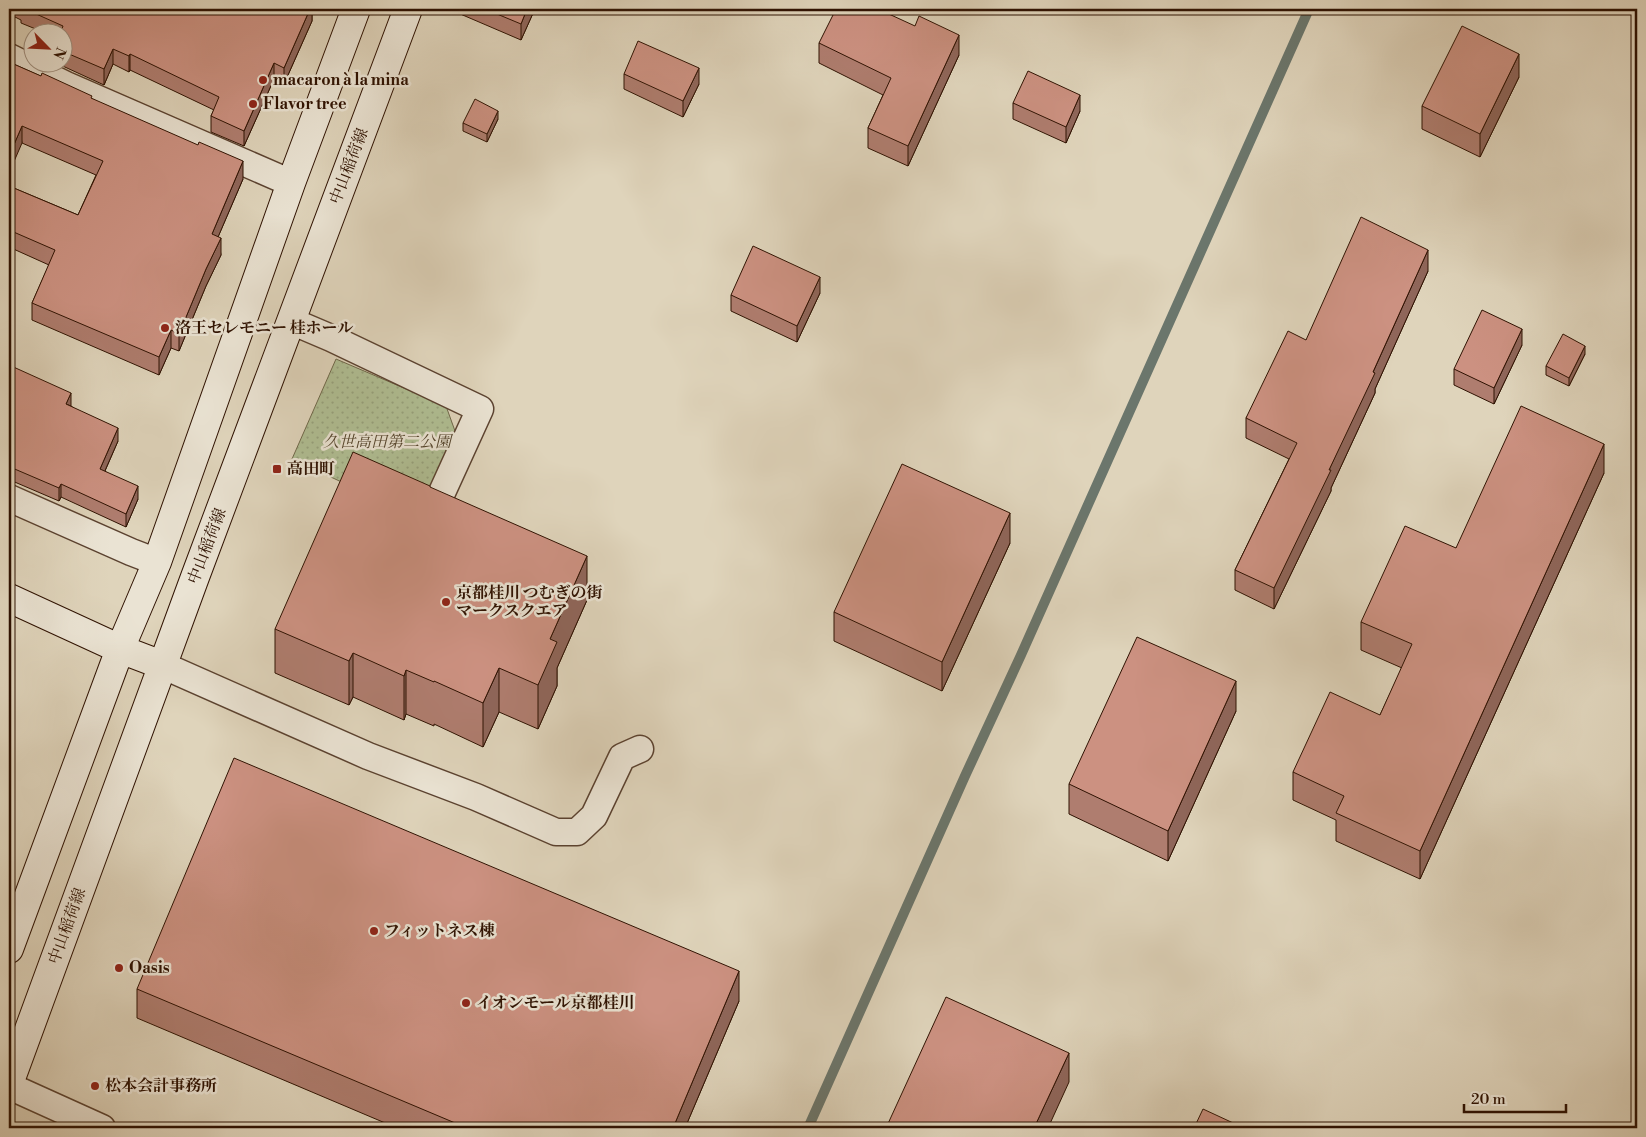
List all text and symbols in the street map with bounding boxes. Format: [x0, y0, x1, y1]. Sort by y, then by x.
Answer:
north arrow [22, 22, 72, 72]
text: N [48, 44, 69, 62]
place label: macaron à la mina [273, 70, 409, 90]
marker: macaron à la mina [257, 74, 269, 86]
place label: Flavor tree [263, 94, 347, 114]
marker: Flavor tree [247, 98, 259, 110]
street label: 中山稲荷線 [325, 125, 373, 207]
place label: 洛王セレモニー 桂ホール [175, 318, 353, 338]
marker: 洛王セレモニー 桂ホール [159, 322, 171, 334]
park label: 久世高田第二公園 [323, 432, 454, 452]
place label: 高田町 [287, 459, 335, 479]
marker: 高田町 [271, 463, 283, 475]
street label: 中山稲荷線 [183, 505, 231, 587]
place label: 京都桂川 つむぎの街 マークスクエア [456, 583, 603, 621]
marker: 京都桂川 つむぎの街 マークスクエア [440, 596, 452, 608]
street label: 中山稲荷線 [44, 885, 90, 967]
place label: フィットネス棟 [384, 921, 495, 941]
marker: フィットネス棟 [368, 925, 380, 937]
place label: Oasis [129, 958, 170, 978]
marker: Oasis [113, 962, 125, 974]
place label: イオンモール京都桂川 [476, 993, 635, 1013]
marker: イオンモール京都桂川 [460, 997, 472, 1009]
place label: 松本会計事務所 [105, 1076, 217, 1096]
marker: 松本会計事務所 [89, 1080, 101, 1092]
scale bar [1464, 1082, 1566, 1114]
text: 20 m [1471, 1090, 1506, 1109]

